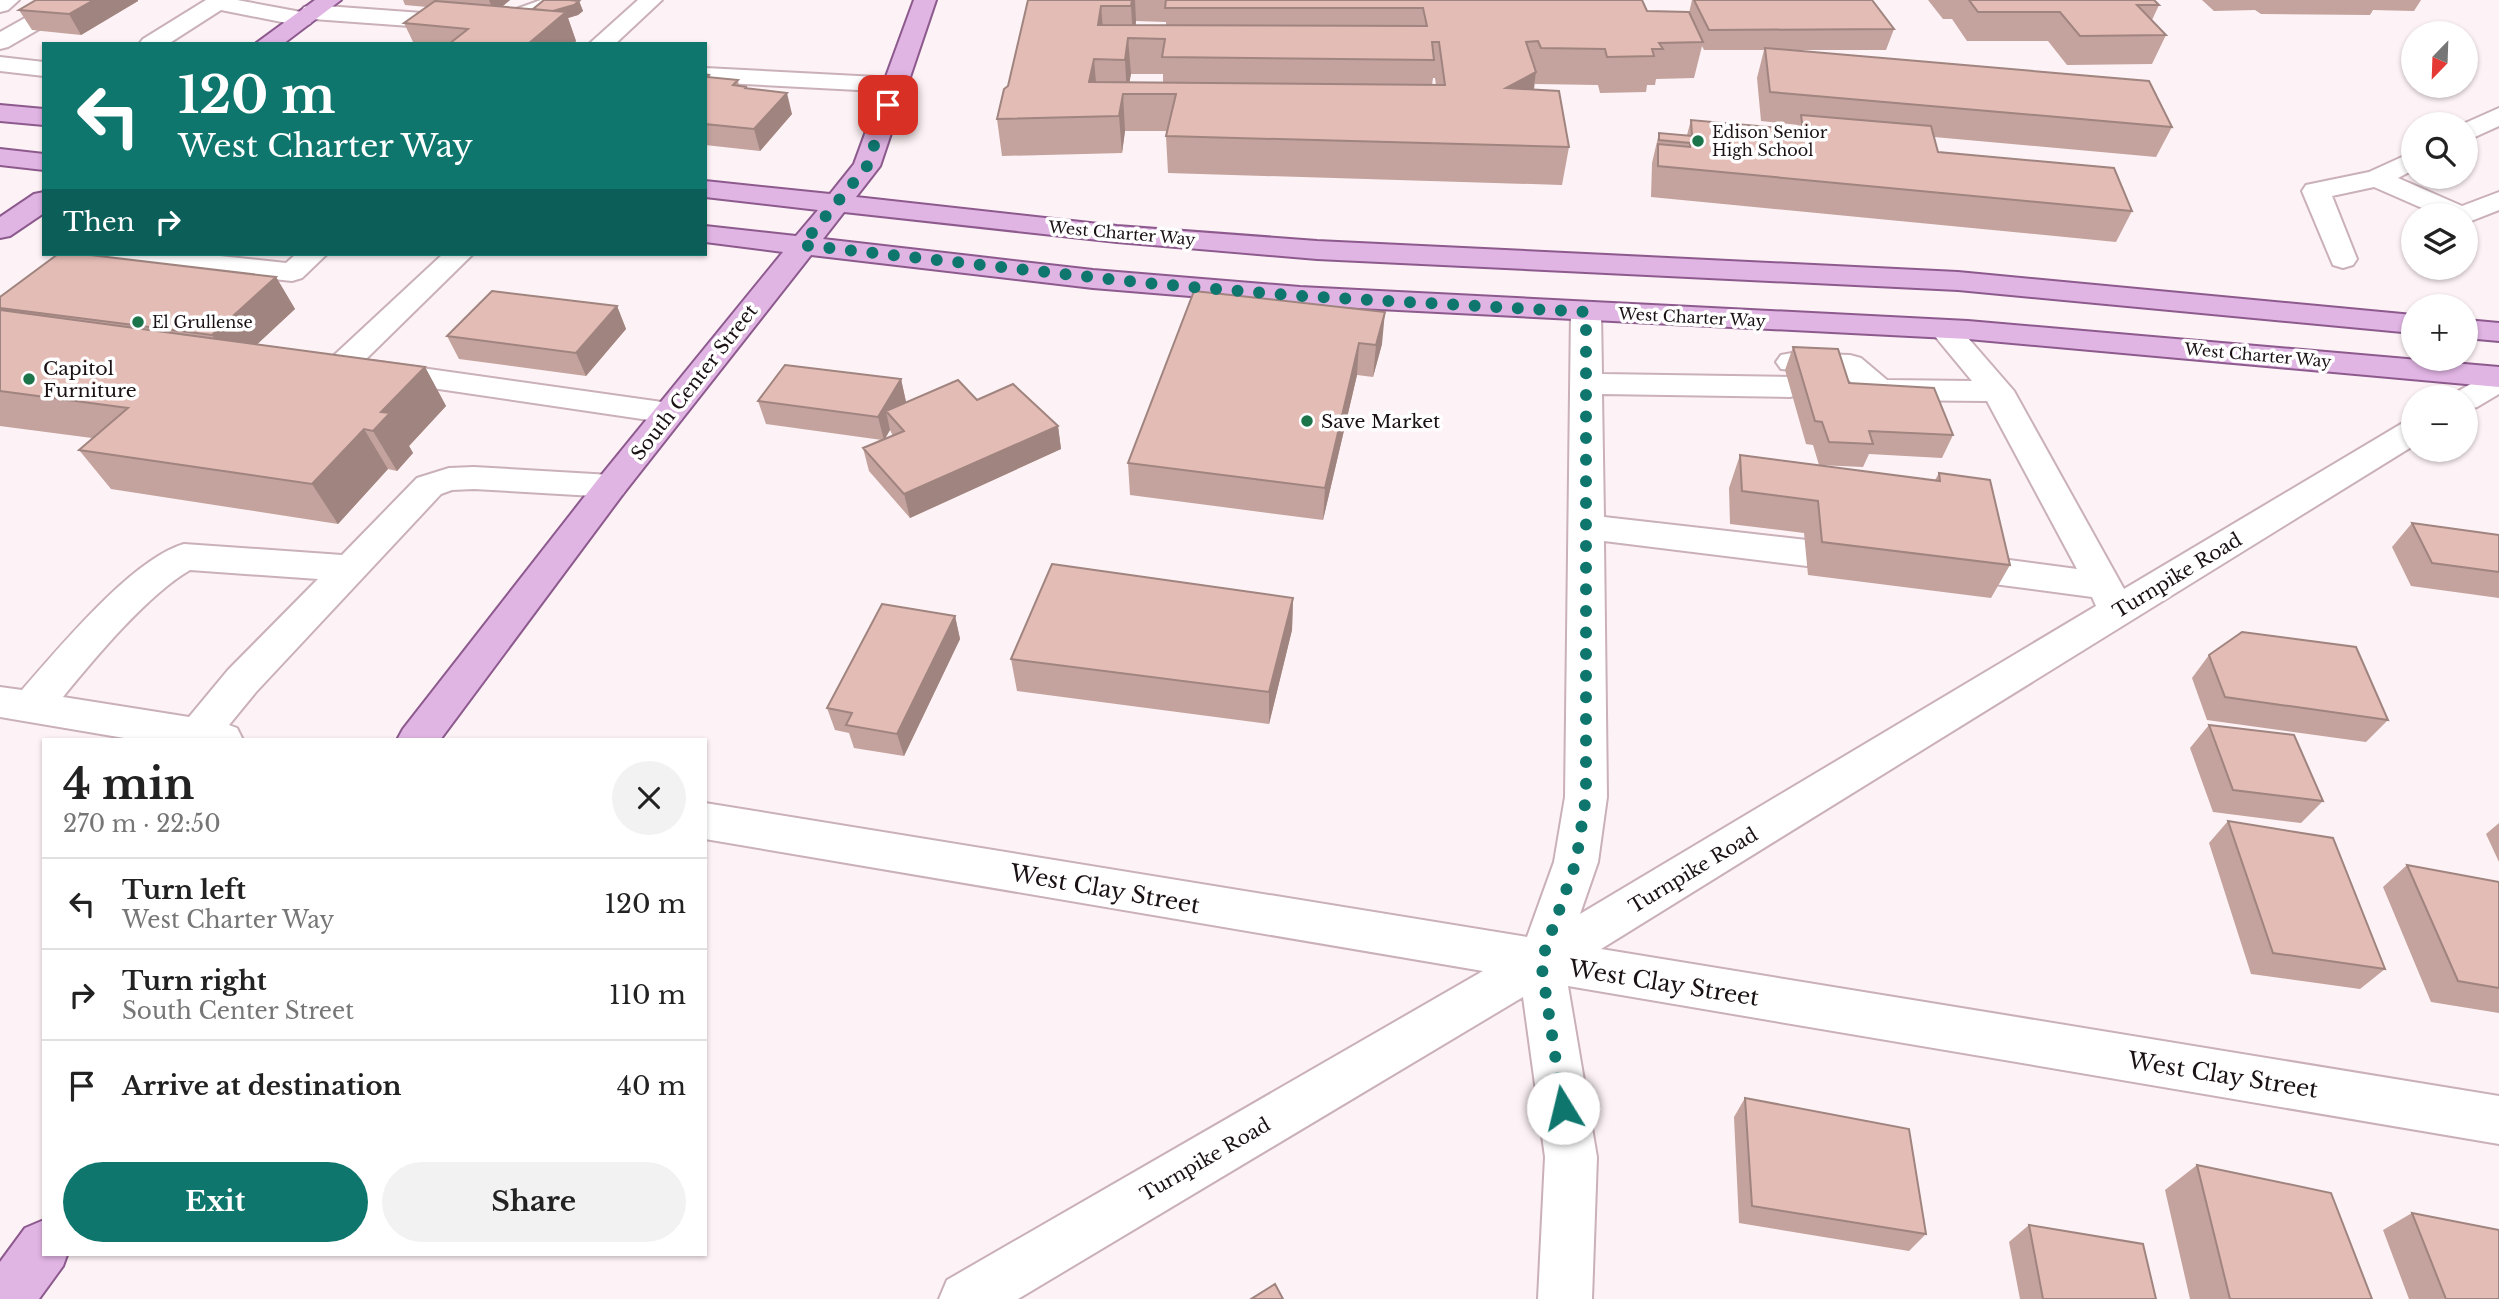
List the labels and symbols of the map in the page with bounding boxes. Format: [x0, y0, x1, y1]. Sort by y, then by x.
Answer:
north arrow [2401, 21, 2478, 98]
pin [858, 75, 918, 135]
place label: Edison Senior High School [1712, 122, 1828, 160]
marker: Edison Senior High School [1690, 133, 1706, 149]
street label: West Charter Way [1047, 217, 1197, 249]
street label: South Center Street [626, 299, 763, 465]
street label: West Charter Way [1617, 303, 1767, 331]
place label: El Grullense [152, 312, 253, 332]
marker: El Grullense [130, 314, 146, 330]
street label: West Charter Way [2183, 339, 2333, 371]
place label: Capitol Furniture [43, 357, 137, 402]
marker: Capitol Furniture [21, 371, 37, 387]
place label: Save Market [1321, 410, 1441, 433]
marker: Save Market [1299, 413, 1315, 429]
street label: Turnpike Road [2109, 528, 2246, 623]
street label: Turnpike Road [1625, 823, 1762, 918]
street label: West Clay Street [1007, 858, 1202, 920]
street label: West Clay Street [1566, 954, 1761, 1012]
street label: West Clay Street [2125, 1046, 2320, 1104]
position arrow [1526, 1071, 1600, 1145]
street label: Turnpike Road [1136, 1113, 1275, 1206]

